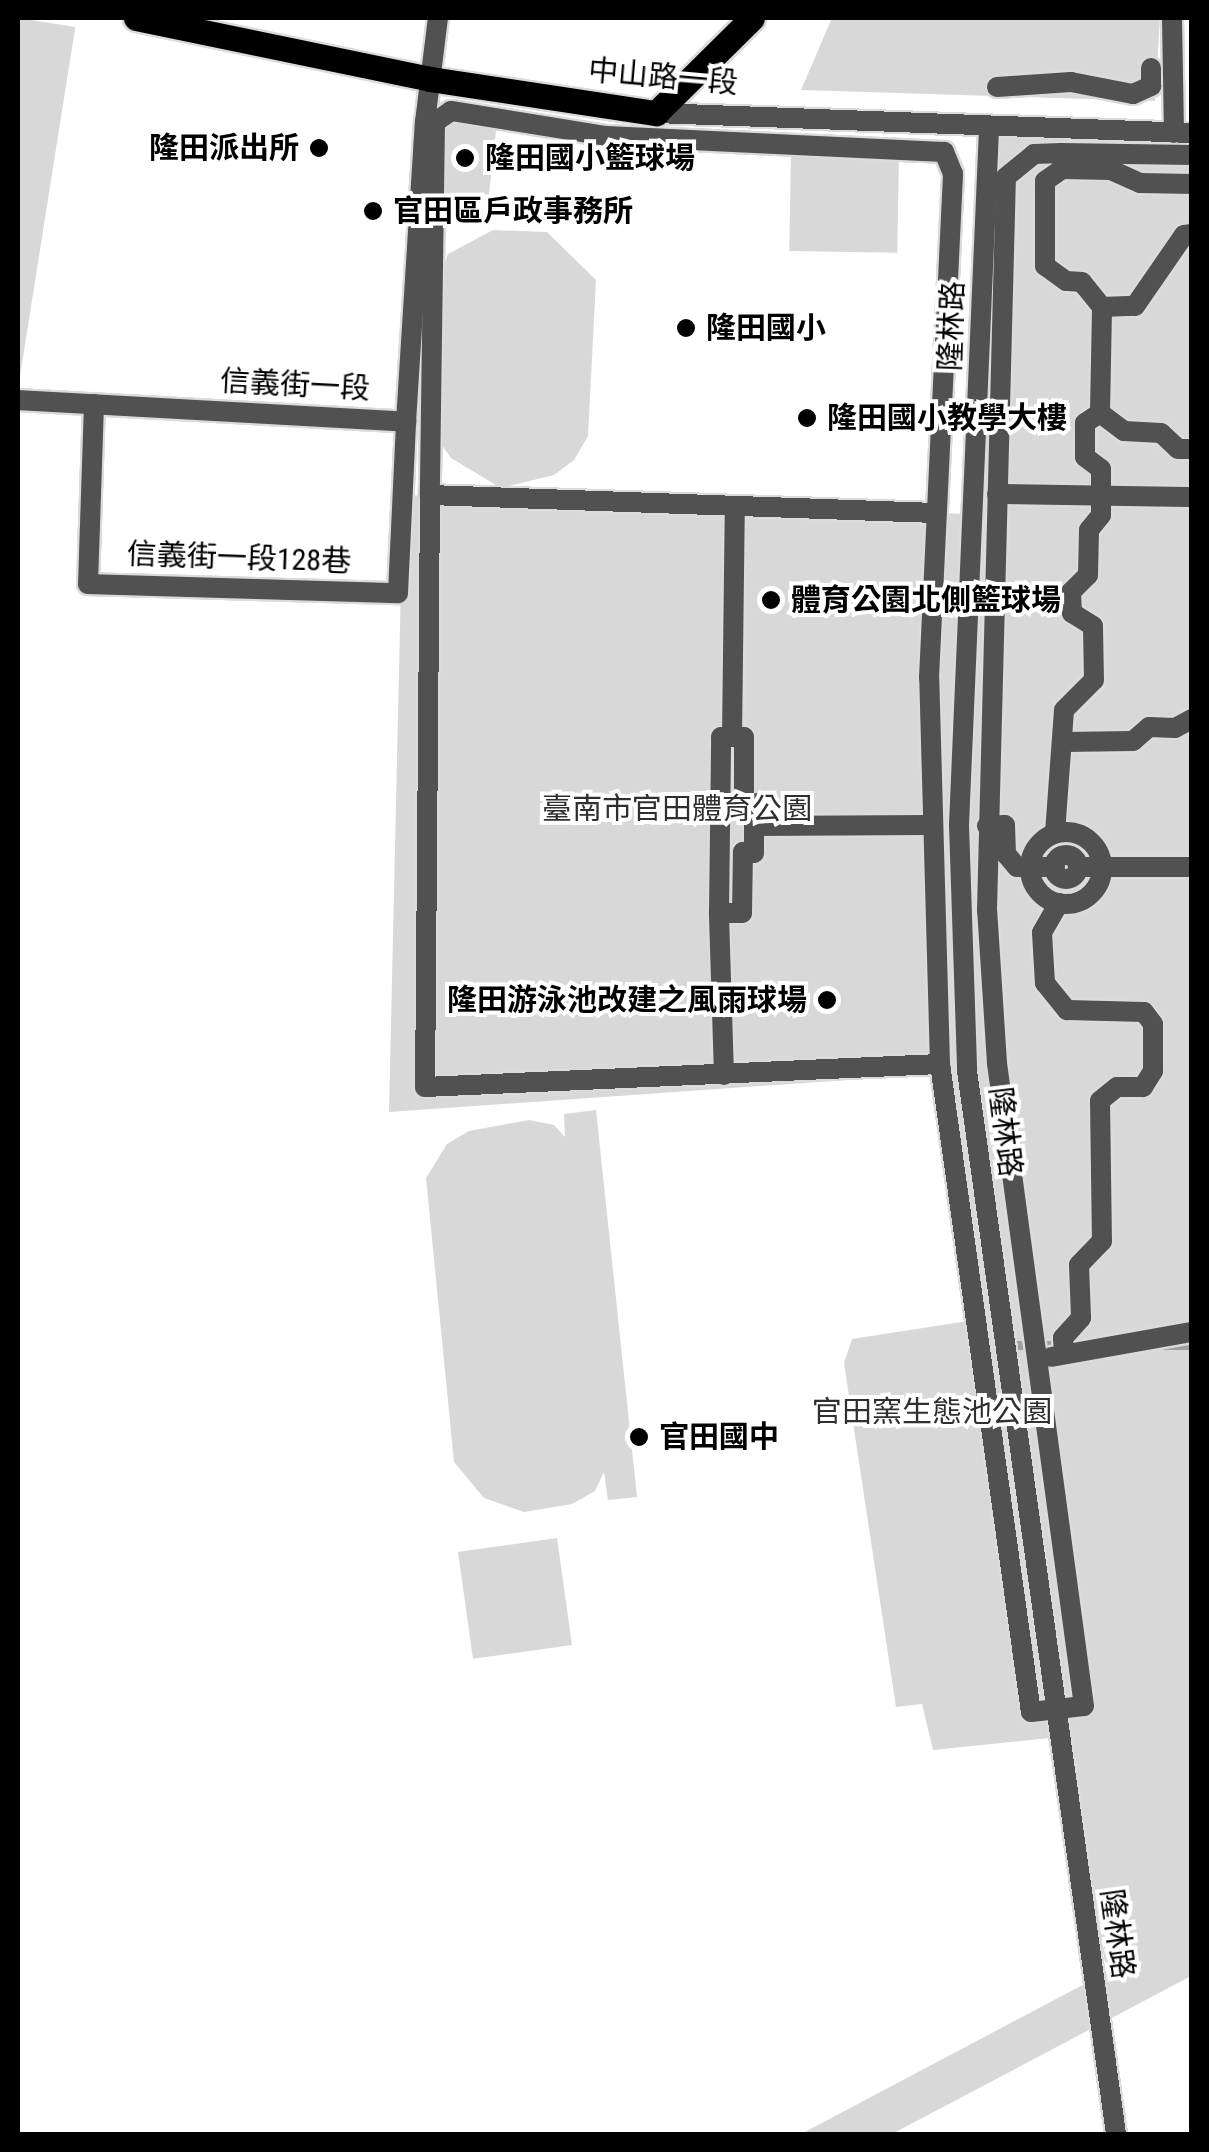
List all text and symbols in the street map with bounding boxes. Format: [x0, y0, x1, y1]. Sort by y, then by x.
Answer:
street label: 中山路一段 [587, 53, 739, 101]
place label: 隆田派出所 [149, 130, 299, 166]
marker: 隆田派出所 [308, 137, 330, 159]
place label: 隆田國小籃球場 [485, 140, 695, 176]
marker: 隆田國小籃球場 [454, 147, 476, 169]
place label: 官田區戶政事務所 [393, 193, 633, 229]
marker: 官田區戶政事務所 [362, 200, 384, 222]
street label: 隆林路 [932, 280, 972, 372]
place label: 隆田國小 [706, 310, 826, 346]
marker: 隆田國小 [675, 317, 697, 339]
street label: 信義街一段 [219, 363, 371, 407]
place label: 隆田國小教學大樓 [827, 400, 1067, 436]
marker: 隆田國小教學大樓 [796, 407, 818, 429]
street label: 信義街一段128巷 [126, 536, 352, 580]
place label: 體育公園北側籃球場 [791, 582, 1061, 618]
marker: 體育公園北側籃球場 [760, 589, 782, 611]
park label: 臺南市官田體育公園 [542, 791, 812, 827]
place label: 隆田游泳池改建之風雨球場 [447, 982, 807, 1018]
marker: 隆田游泳池改建之風雨球場 [816, 989, 838, 1011]
street label: 隆林路 [982, 1085, 1028, 1179]
park label: 官田窯生態池公園 [812, 1394, 1052, 1430]
place label: 官田國中 [659, 1419, 779, 1455]
marker: 官田國中 [628, 1426, 650, 1448]
street label: 隆林路 [1093, 1887, 1141, 1981]

